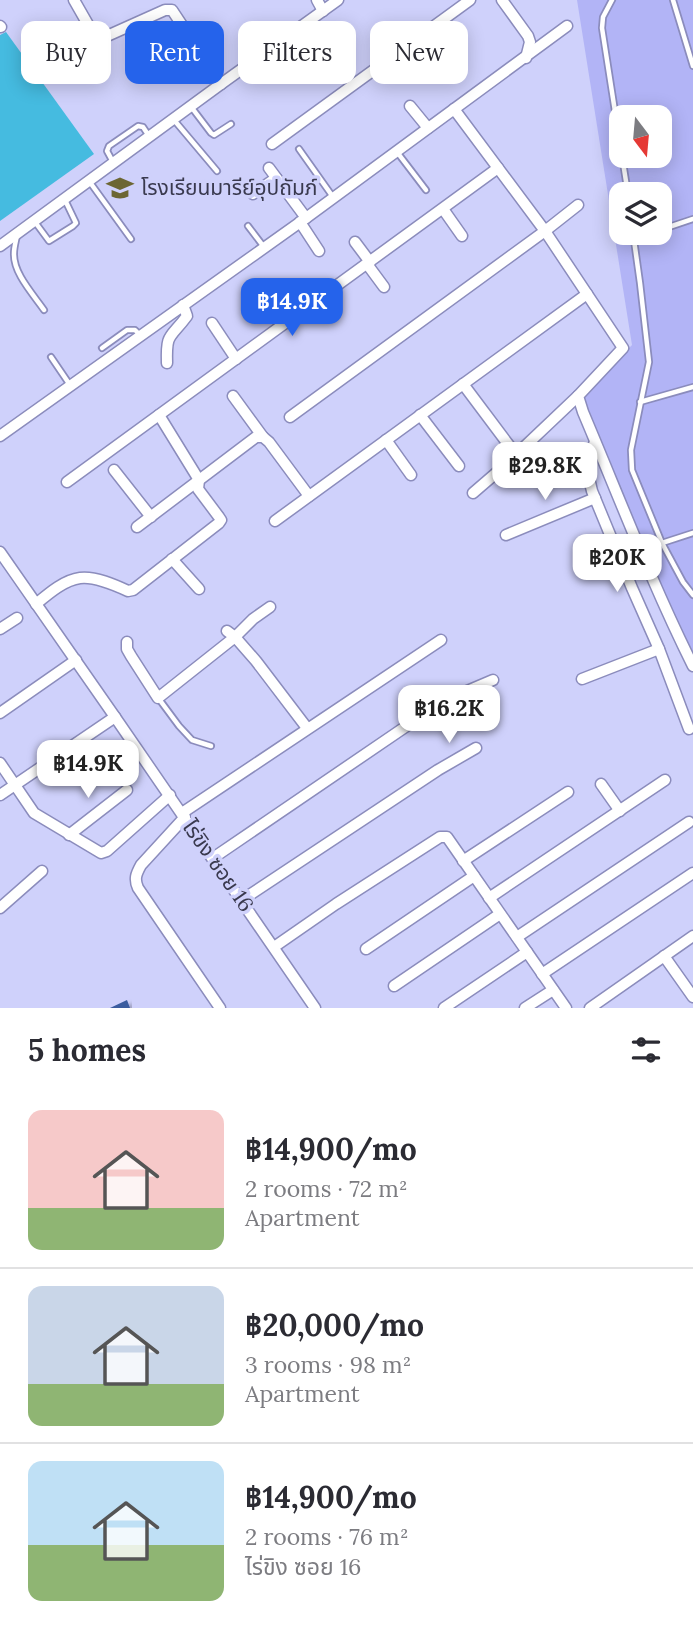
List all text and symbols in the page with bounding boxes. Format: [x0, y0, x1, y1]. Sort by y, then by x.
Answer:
chip: Buy [21, 21, 111, 84]
chip: Rent [125, 21, 224, 84]
chip: Filters [238, 21, 356, 84]
chip: New [370, 21, 468, 84]
north arrow [609, 105, 672, 168]
map controls [609, 105, 672, 245]
school or university icon: โรงเรียนมารีย์อุปถัมภ์ [105, 173, 135, 203]
place label: โรงเรียนมารีย์อุปถัมภ์ [141, 174, 317, 201]
button: layers [609, 182, 672, 245]
pin: ฿14.9K [235, 278, 349, 338]
text: ฿14.9K [257, 286, 327, 315]
pin: ฿29.8K [488, 442, 602, 502]
text: ฿29.8K [508, 450, 582, 479]
pin: ฿20K [576, 534, 658, 594]
text: ฿20K [589, 542, 645, 571]
pin: ฿16.2K [392, 686, 506, 745]
text: ฿16.2K [414, 693, 484, 722]
pin: ฿14.9K [31, 740, 145, 800]
text: ฿14.9K [53, 748, 123, 777]
street label: ไร่ขิง ซอย 16 [176, 814, 260, 917]
text: 5 homes [28, 1031, 146, 1069]
icon: filters [627, 1031, 665, 1069]
text: ฿14,900/mo [245, 1130, 417, 1168]
icon: home [84, 1138, 168, 1222]
text: 2 rooms · 72 m² [245, 1174, 408, 1203]
text: Apartment [245, 1203, 360, 1232]
text: ฿20,000/mo [245, 1306, 424, 1344]
icon: home [84, 1314, 168, 1398]
text: 3 rooms · 98 m² [245, 1350, 411, 1379]
text: Apartment [245, 1379, 360, 1408]
text: ฿14,900/mo [245, 1478, 417, 1516]
icon: home [84, 1489, 168, 1573]
text: 2 rooms · 76 m² [245, 1522, 409, 1551]
text: ไร่ขิง ซอย 16 [245, 1552, 361, 1581]

